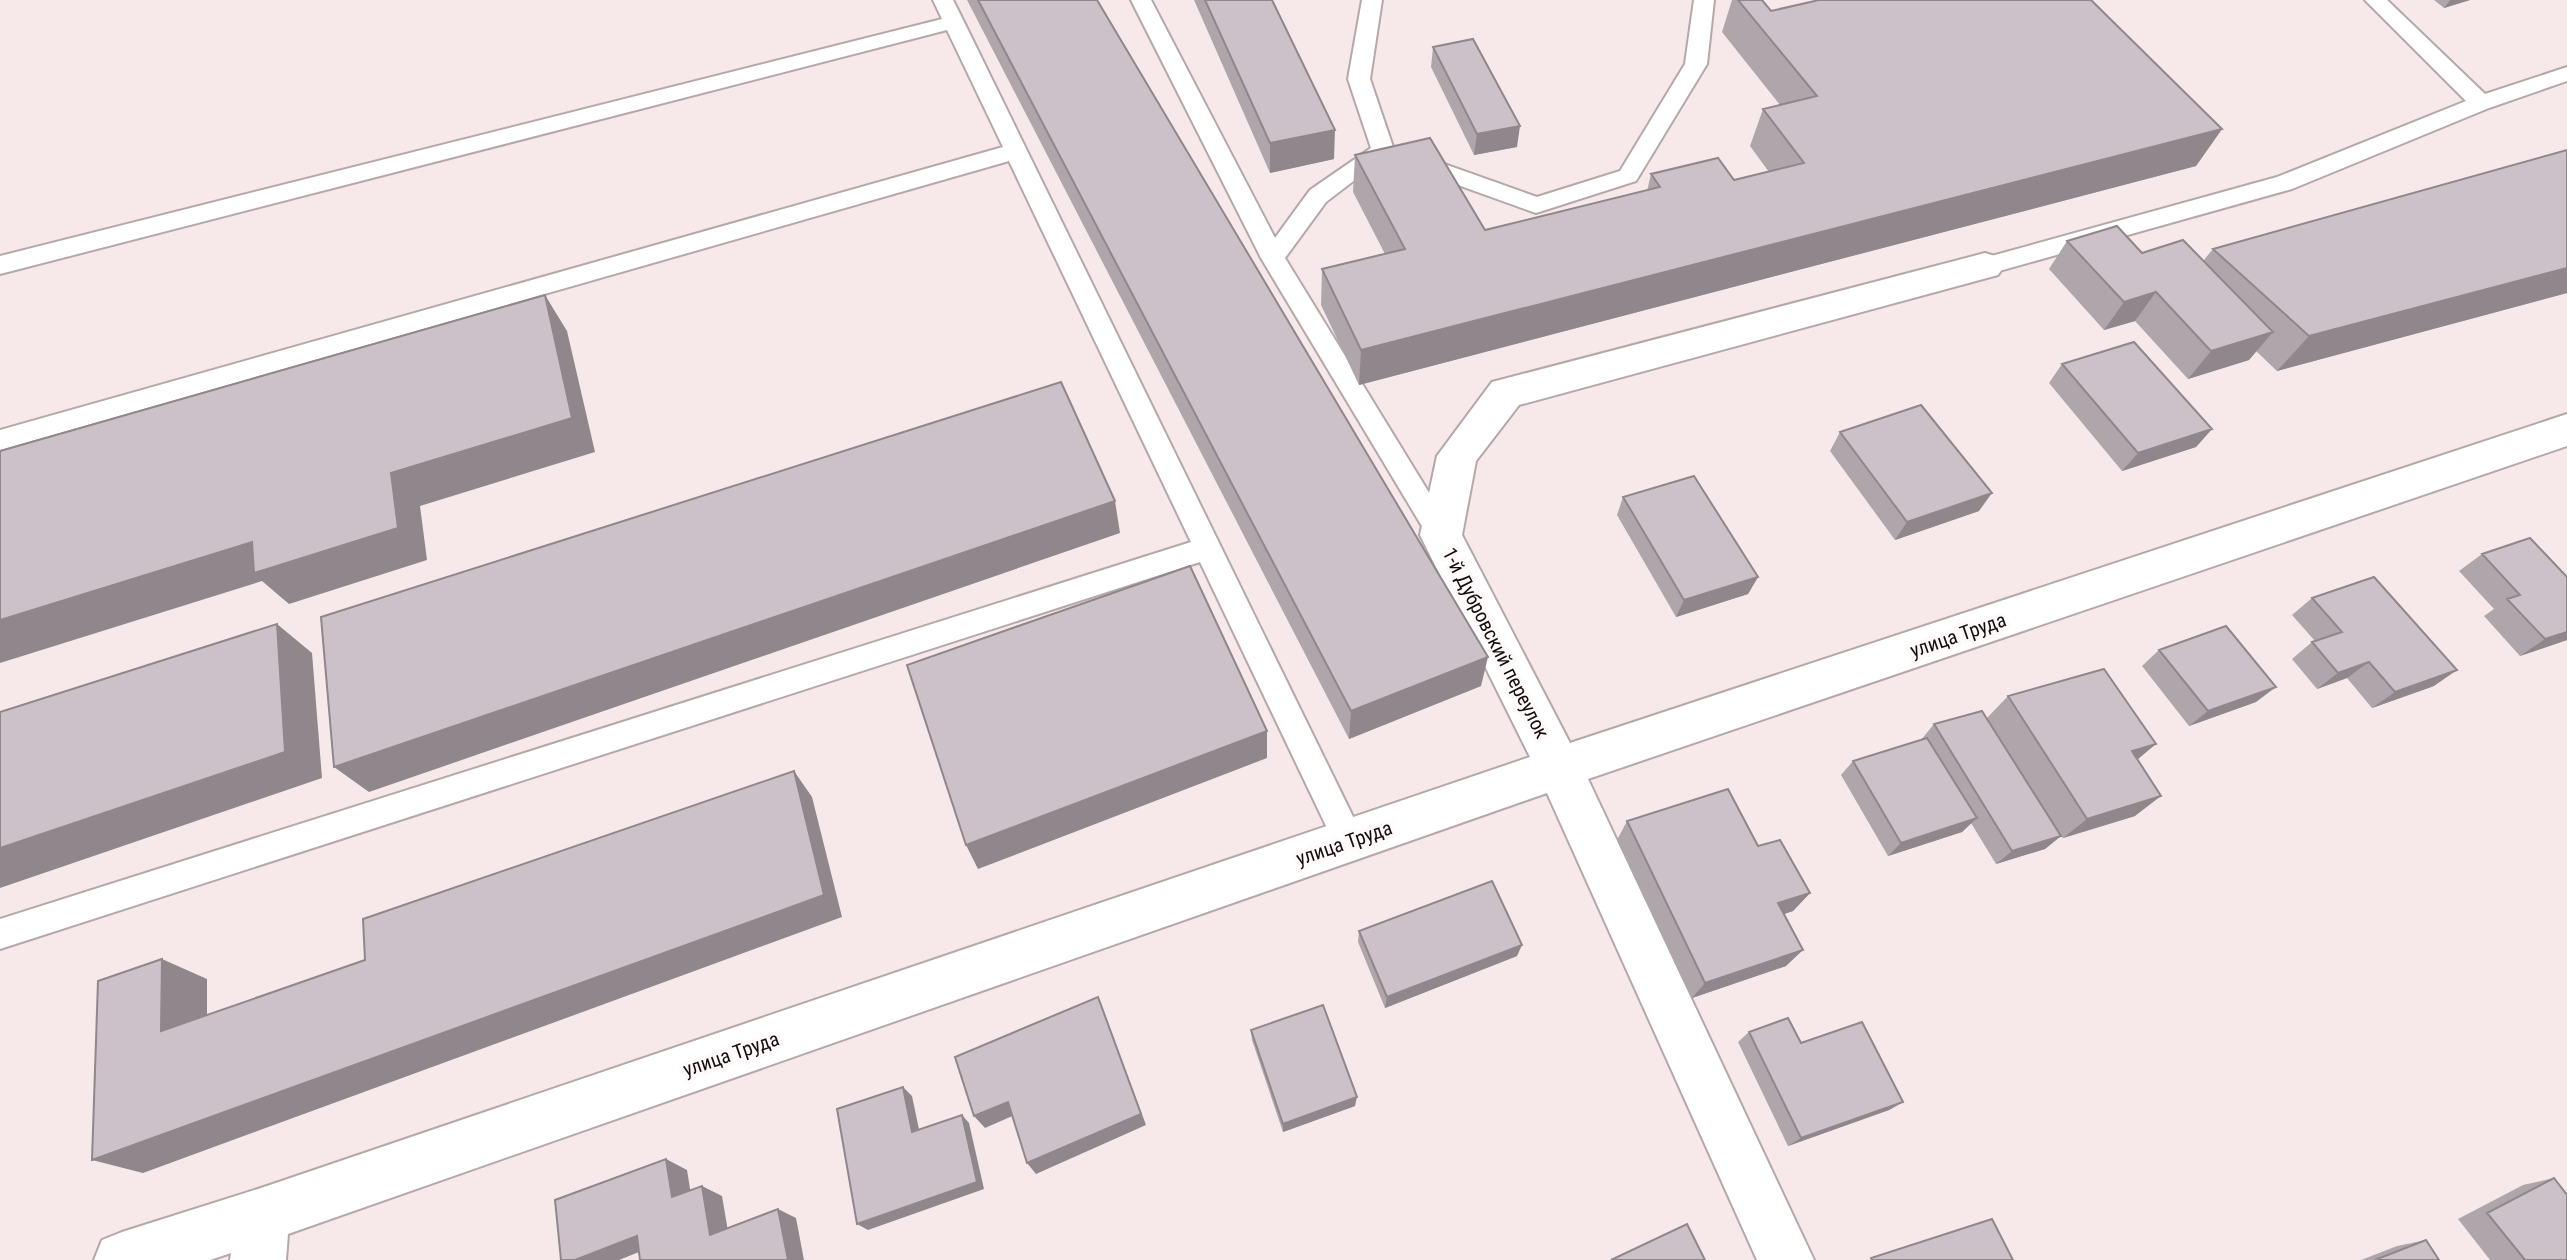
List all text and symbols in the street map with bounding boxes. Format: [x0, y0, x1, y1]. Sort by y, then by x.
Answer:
street label: 1-й Дубровский переулок [1437, 544, 1555, 743]
street label: улица Труда [1907, 607, 2009, 663]
street label: улица Труда [1293, 815, 1395, 871]
street label: улица Труда [680, 1026, 782, 1082]

